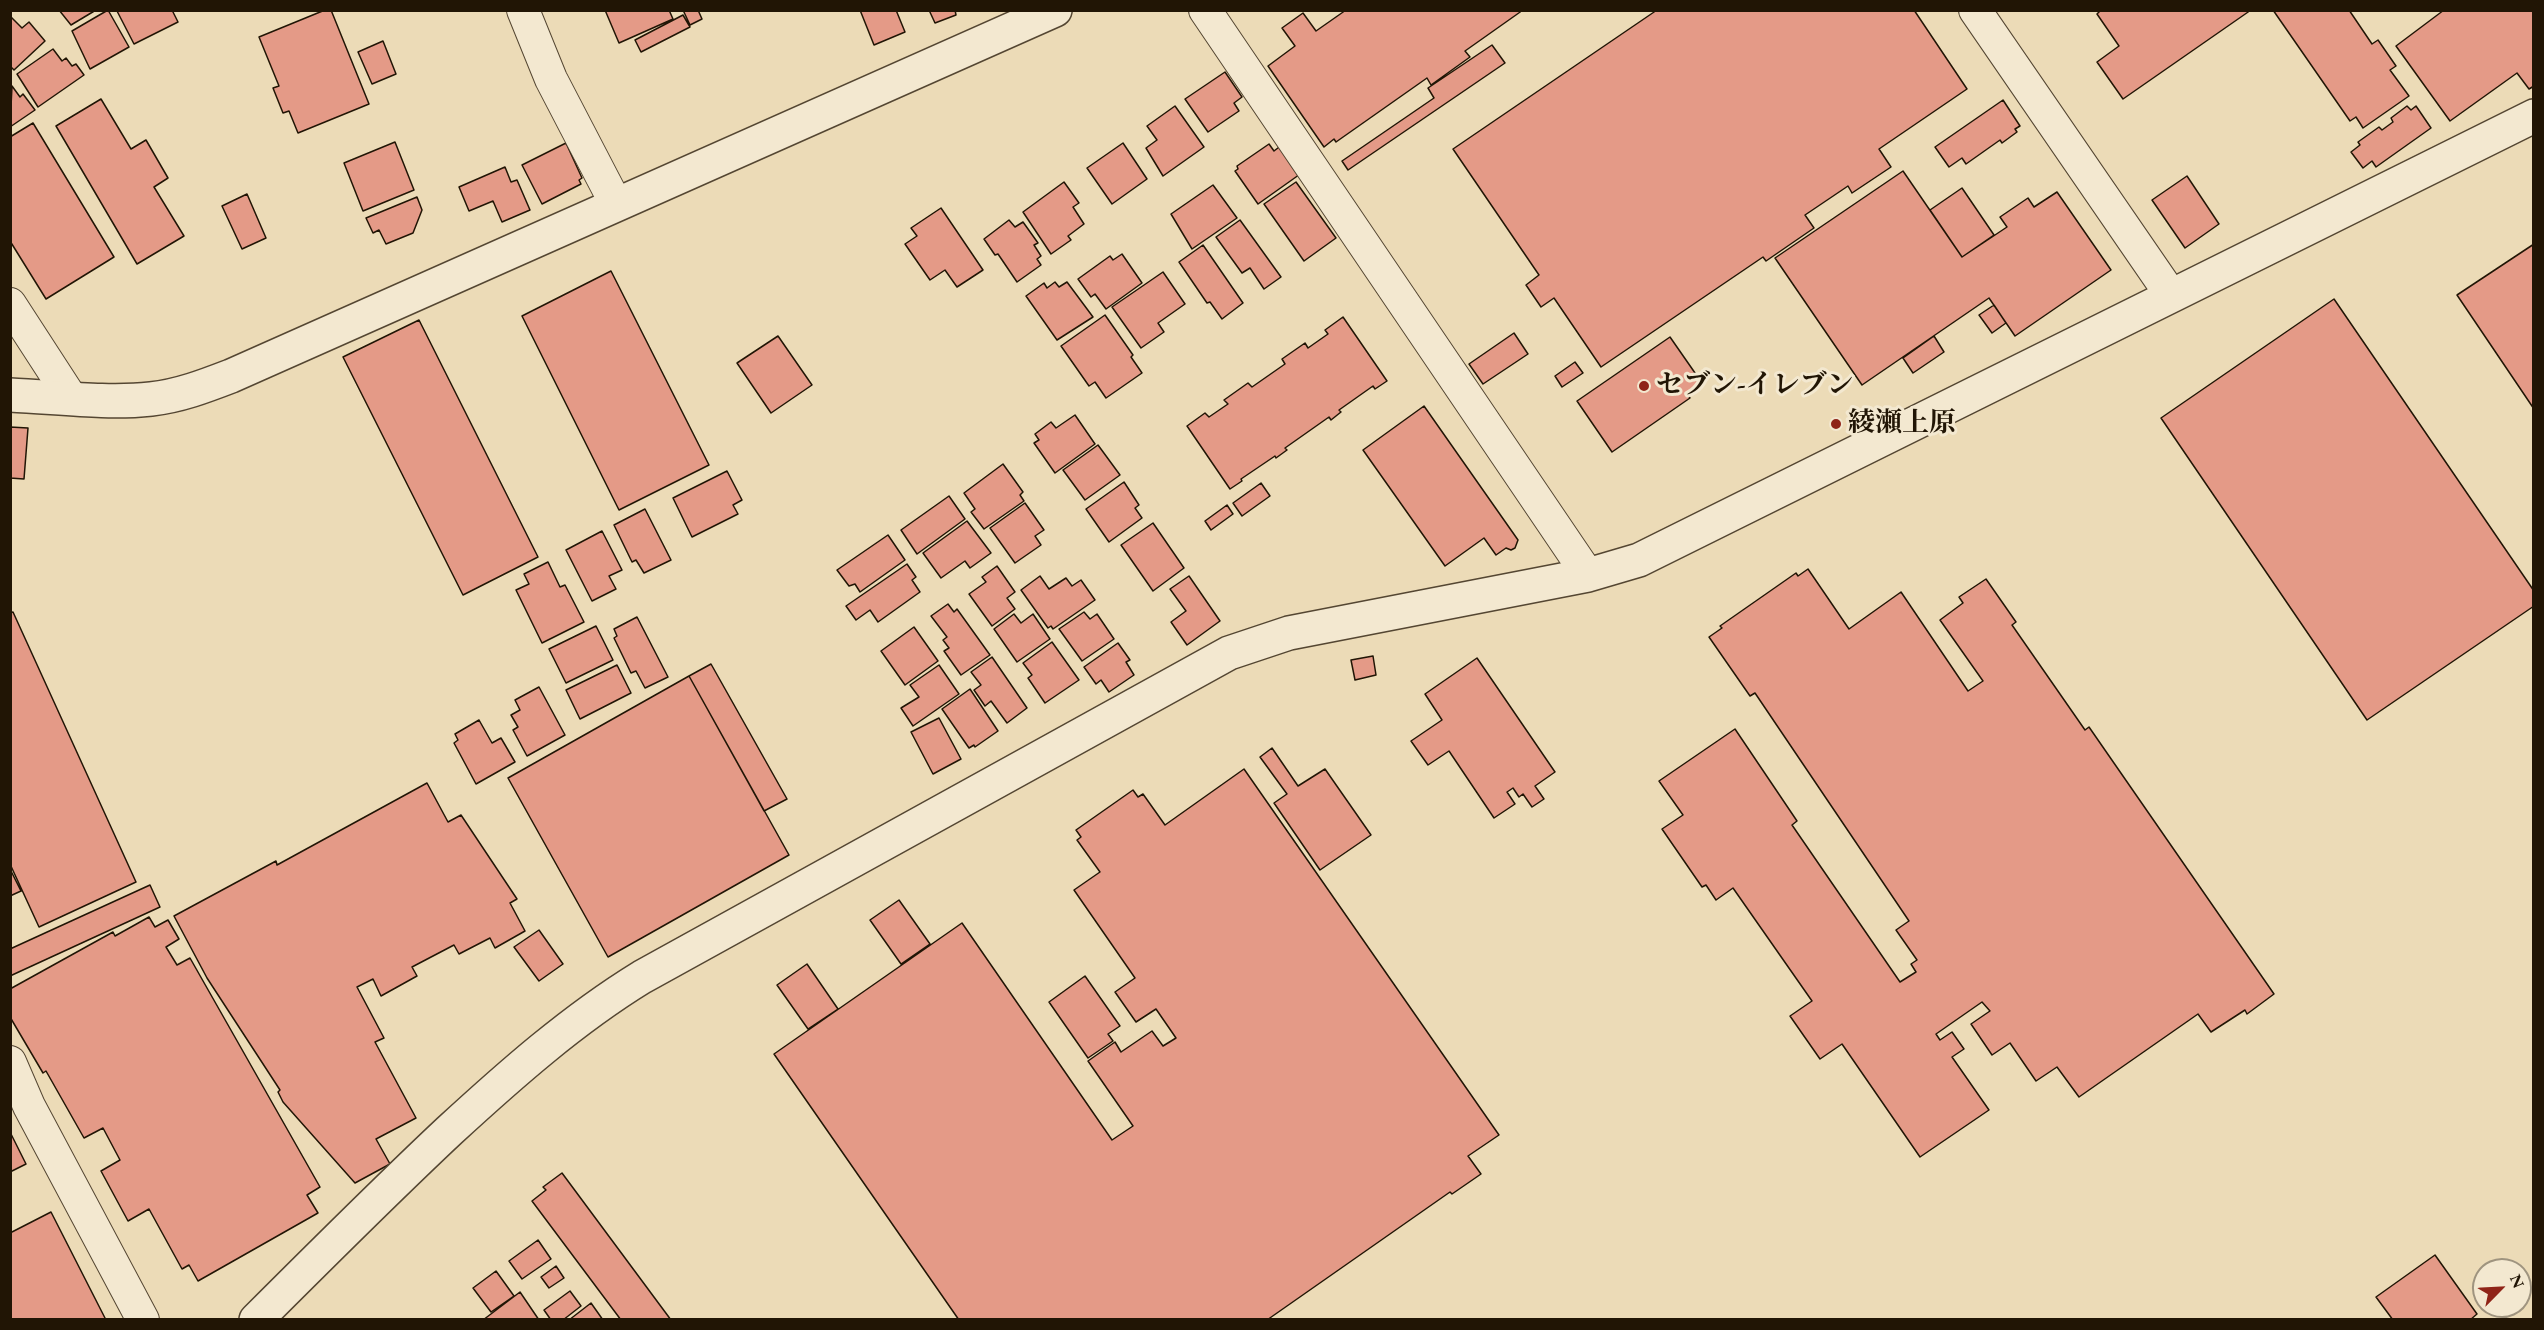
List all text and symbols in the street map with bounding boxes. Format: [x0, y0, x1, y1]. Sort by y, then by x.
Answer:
place label: セブン-イレブン [1656, 370, 1854, 402]
marker: セブン-イレブン [1637, 379, 1651, 393]
place label: 綾瀬上原 [1848, 408, 1956, 440]
marker: 綾瀬上原 [1829, 417, 1843, 431]
north arrow [2472, 1258, 2532, 1318]
text: N [2505, 1271, 2529, 1291]

